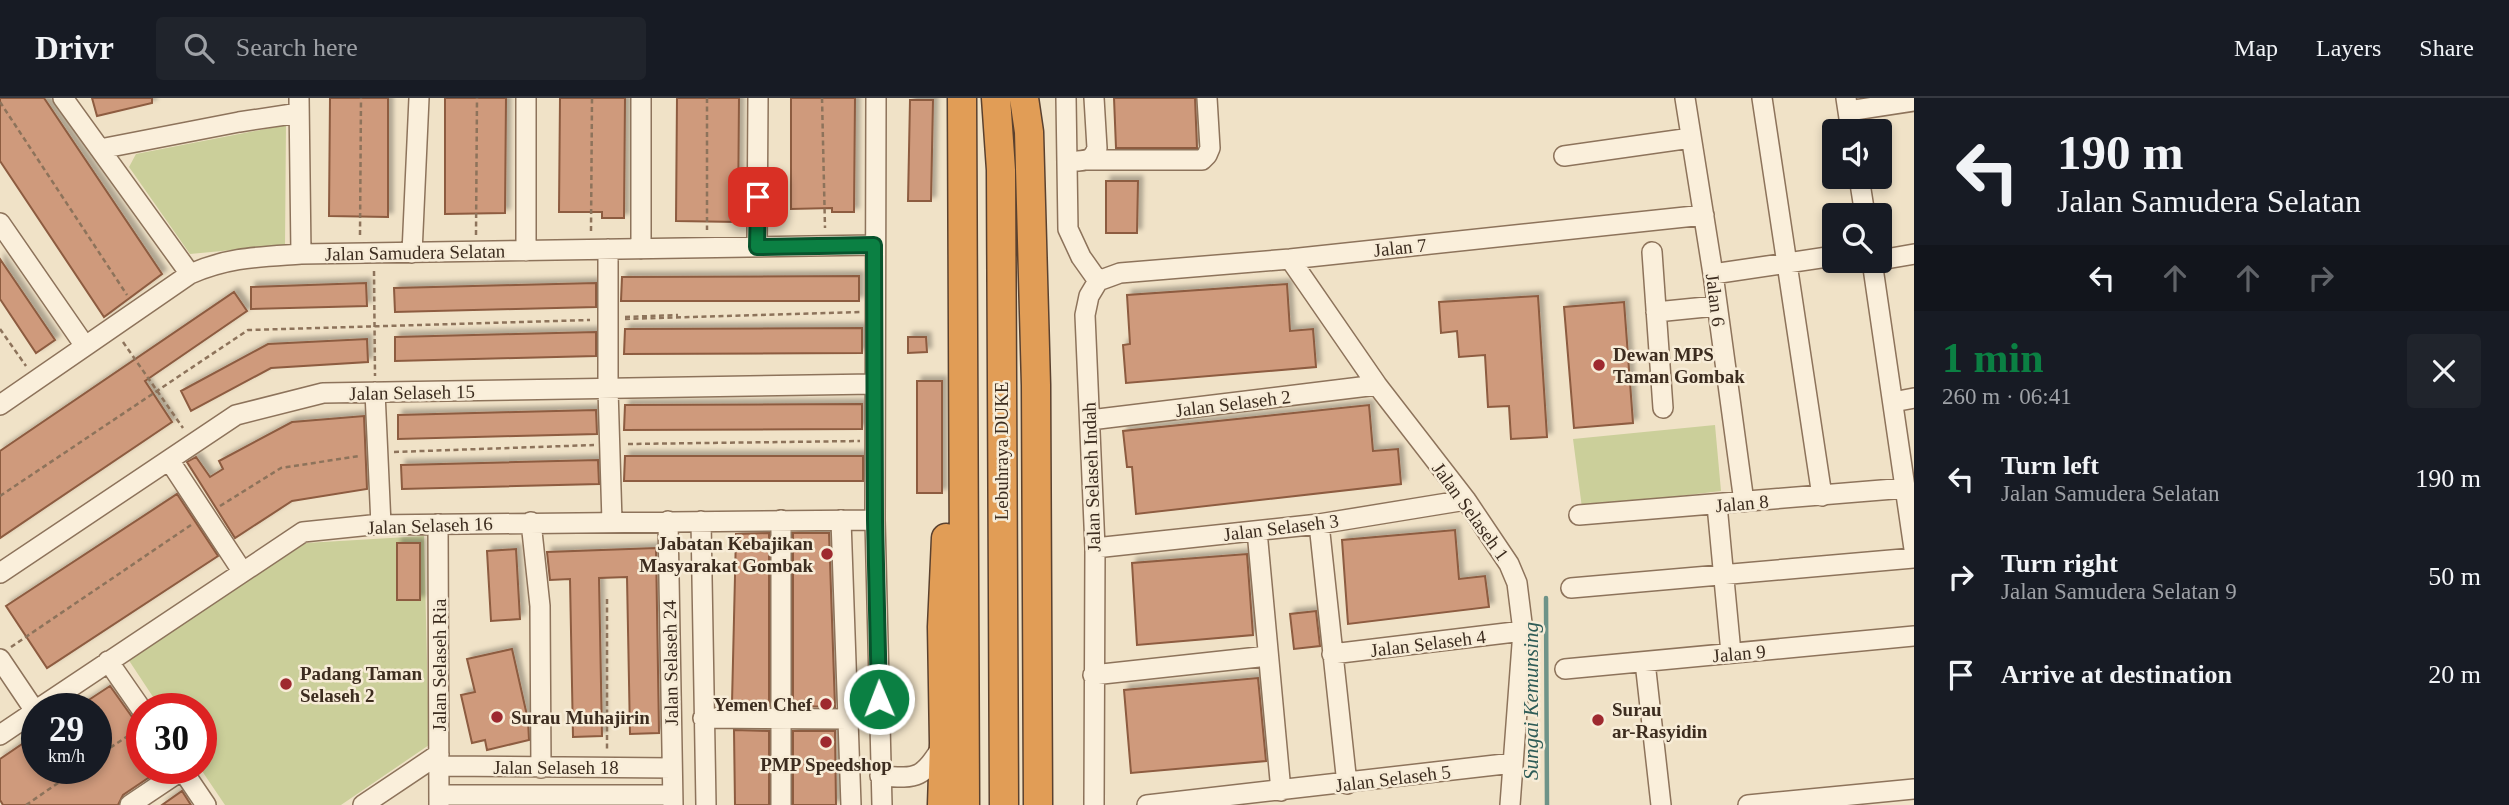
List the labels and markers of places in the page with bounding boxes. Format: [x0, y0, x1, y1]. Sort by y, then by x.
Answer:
pin [728, 167, 788, 227]
place label: Dewan MPS Taman Gombak [1613, 344, 1745, 387]
marker: Dewan MPS Taman Gombak [1591, 357, 1607, 373]
place label: Jabatan Kebajikan Masyarakat Gombak [639, 533, 813, 576]
marker: Jabatan Kebajikan Masyarakat Gombak [819, 546, 835, 562]
place label: Padang Taman Selaseh 2 [300, 663, 422, 706]
marker: Padang Taman Selaseh 2 [278, 676, 294, 692]
place label: Yemen Chef [713, 694, 813, 715]
marker: Yemen Chef [818, 696, 834, 712]
place label: Surau ar-Rasyidin [1612, 699, 1708, 742]
place label: Surau Muhajirin [511, 707, 650, 728]
marker: Surau Muhajirin [489, 709, 505, 725]
marker: Surau ar-Rasyidin [1590, 712, 1606, 728]
marker: PMP Speedshop [818, 734, 834, 750]
place label: PMP Speedshop [760, 754, 892, 775]

